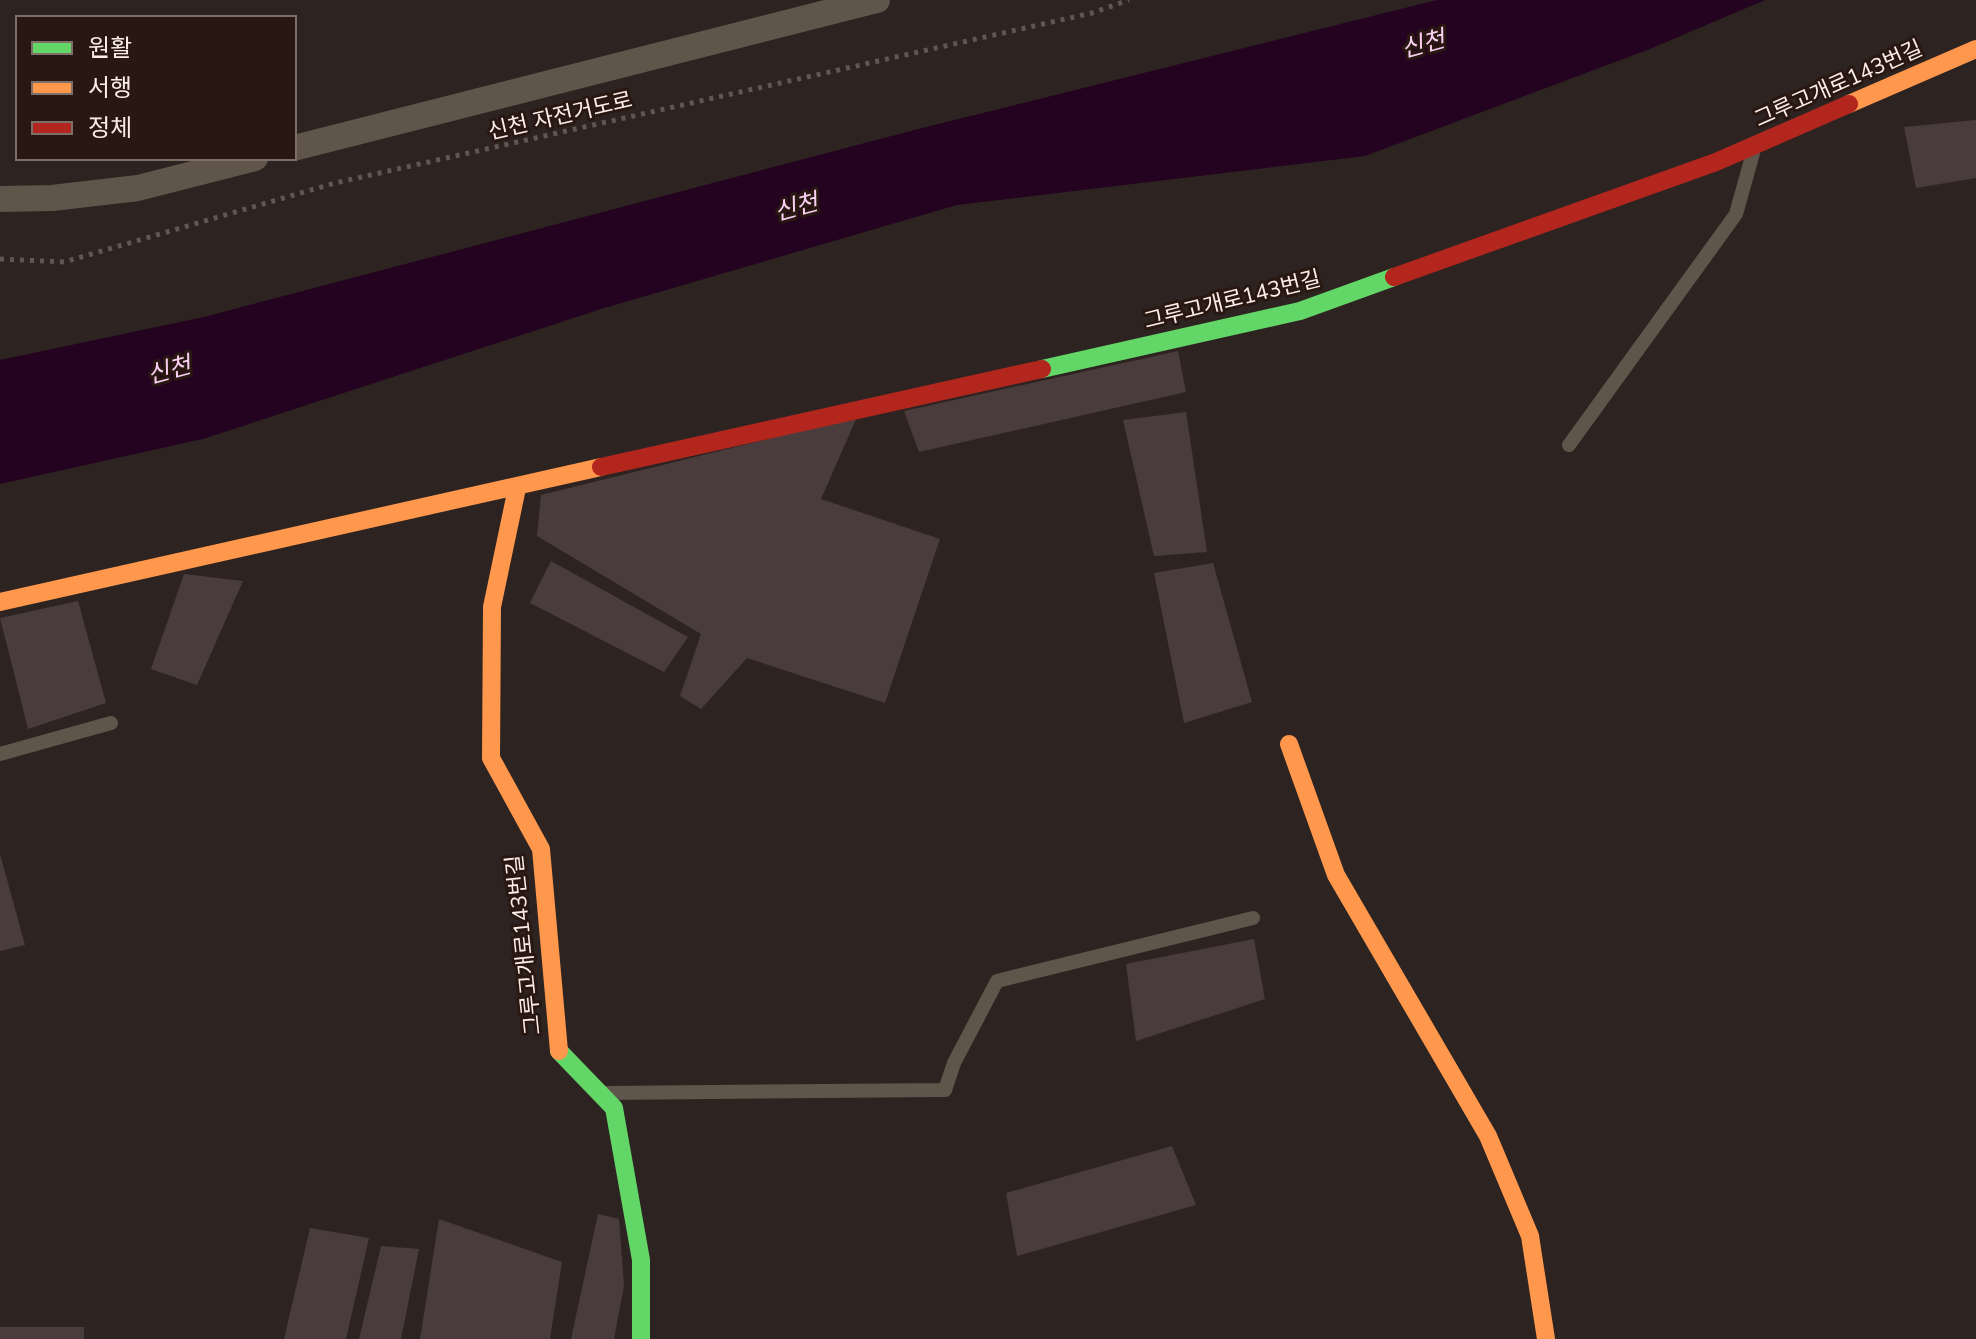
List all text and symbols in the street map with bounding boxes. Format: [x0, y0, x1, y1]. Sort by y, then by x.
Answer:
legend [16, 16, 296, 160]
water label: 신천 [1398, 22, 1451, 65]
text: 원활 [88, 32, 132, 64]
street label: 그루고개로143번길 [1750, 33, 1927, 134]
text: 서행 [88, 72, 132, 104]
street label: 신천 자전거도로 [485, 85, 635, 147]
text: 정체 [88, 112, 132, 144]
water label: 신천 [771, 185, 824, 228]
street label: 그루고개로143번길 [1141, 263, 1324, 336]
water label: 신천 [144, 348, 197, 391]
street label: 그루고개로143번길 [500, 853, 548, 1037]

